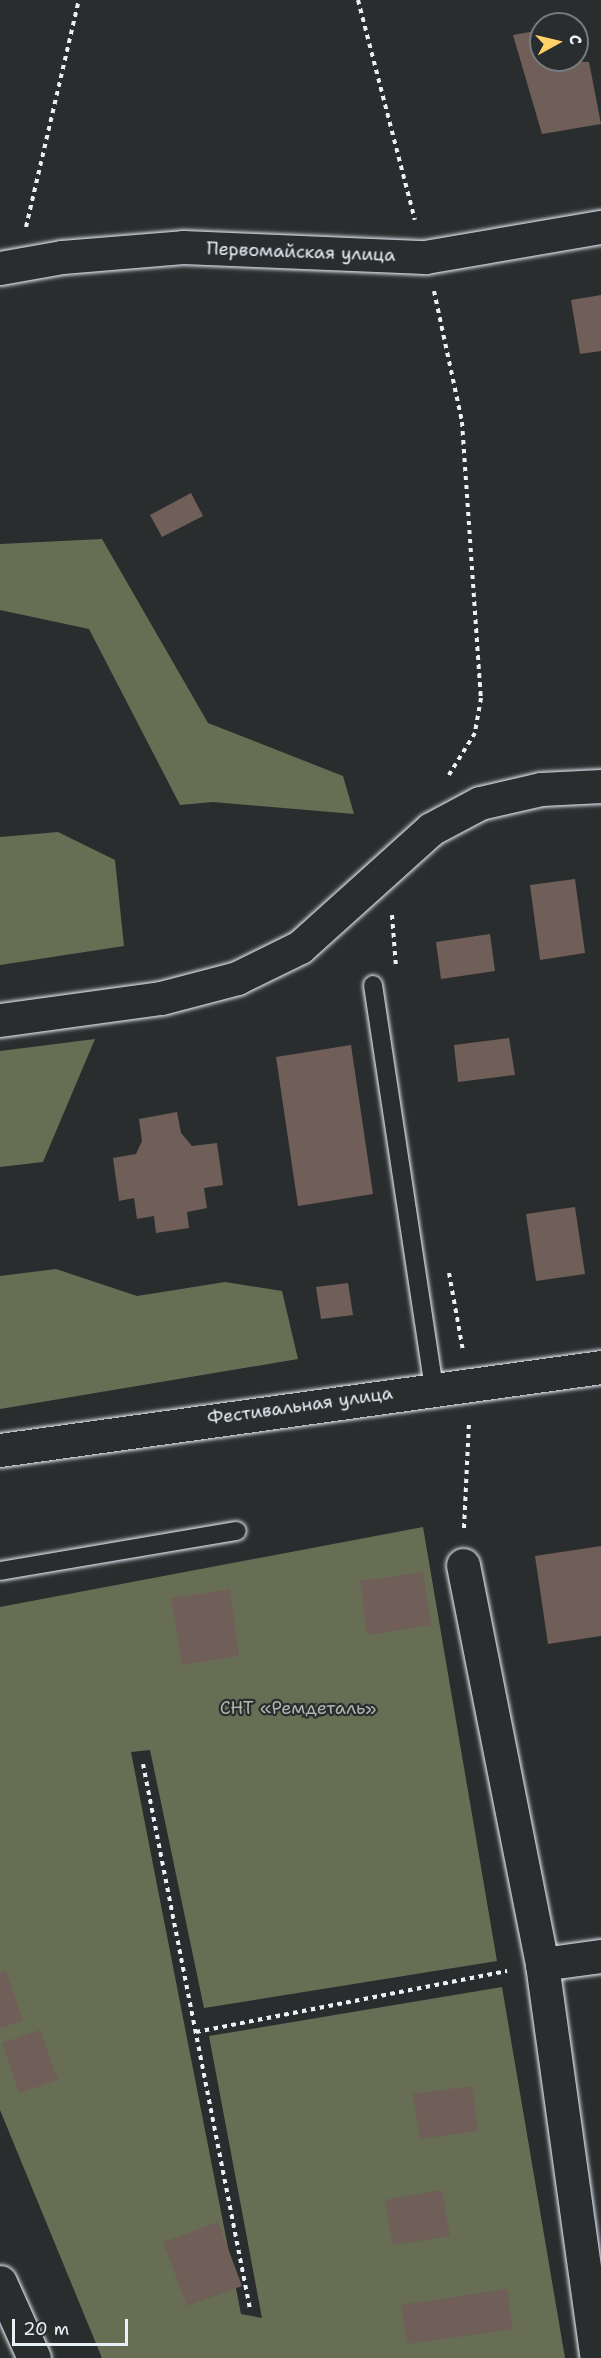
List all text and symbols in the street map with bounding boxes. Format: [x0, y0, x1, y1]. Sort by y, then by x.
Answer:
north arrow [529, 12, 589, 72]
text: С [564, 33, 586, 46]
street label: Первомайская улица [206, 238, 396, 266]
street label: Фестивальная улица [206, 1382, 394, 1430]
park label: СНТ «Ремдеталь» [220, 1697, 376, 1719]
scale bar [15, 2307, 130, 2345]
text: 20 m [23, 2317, 69, 2341]

